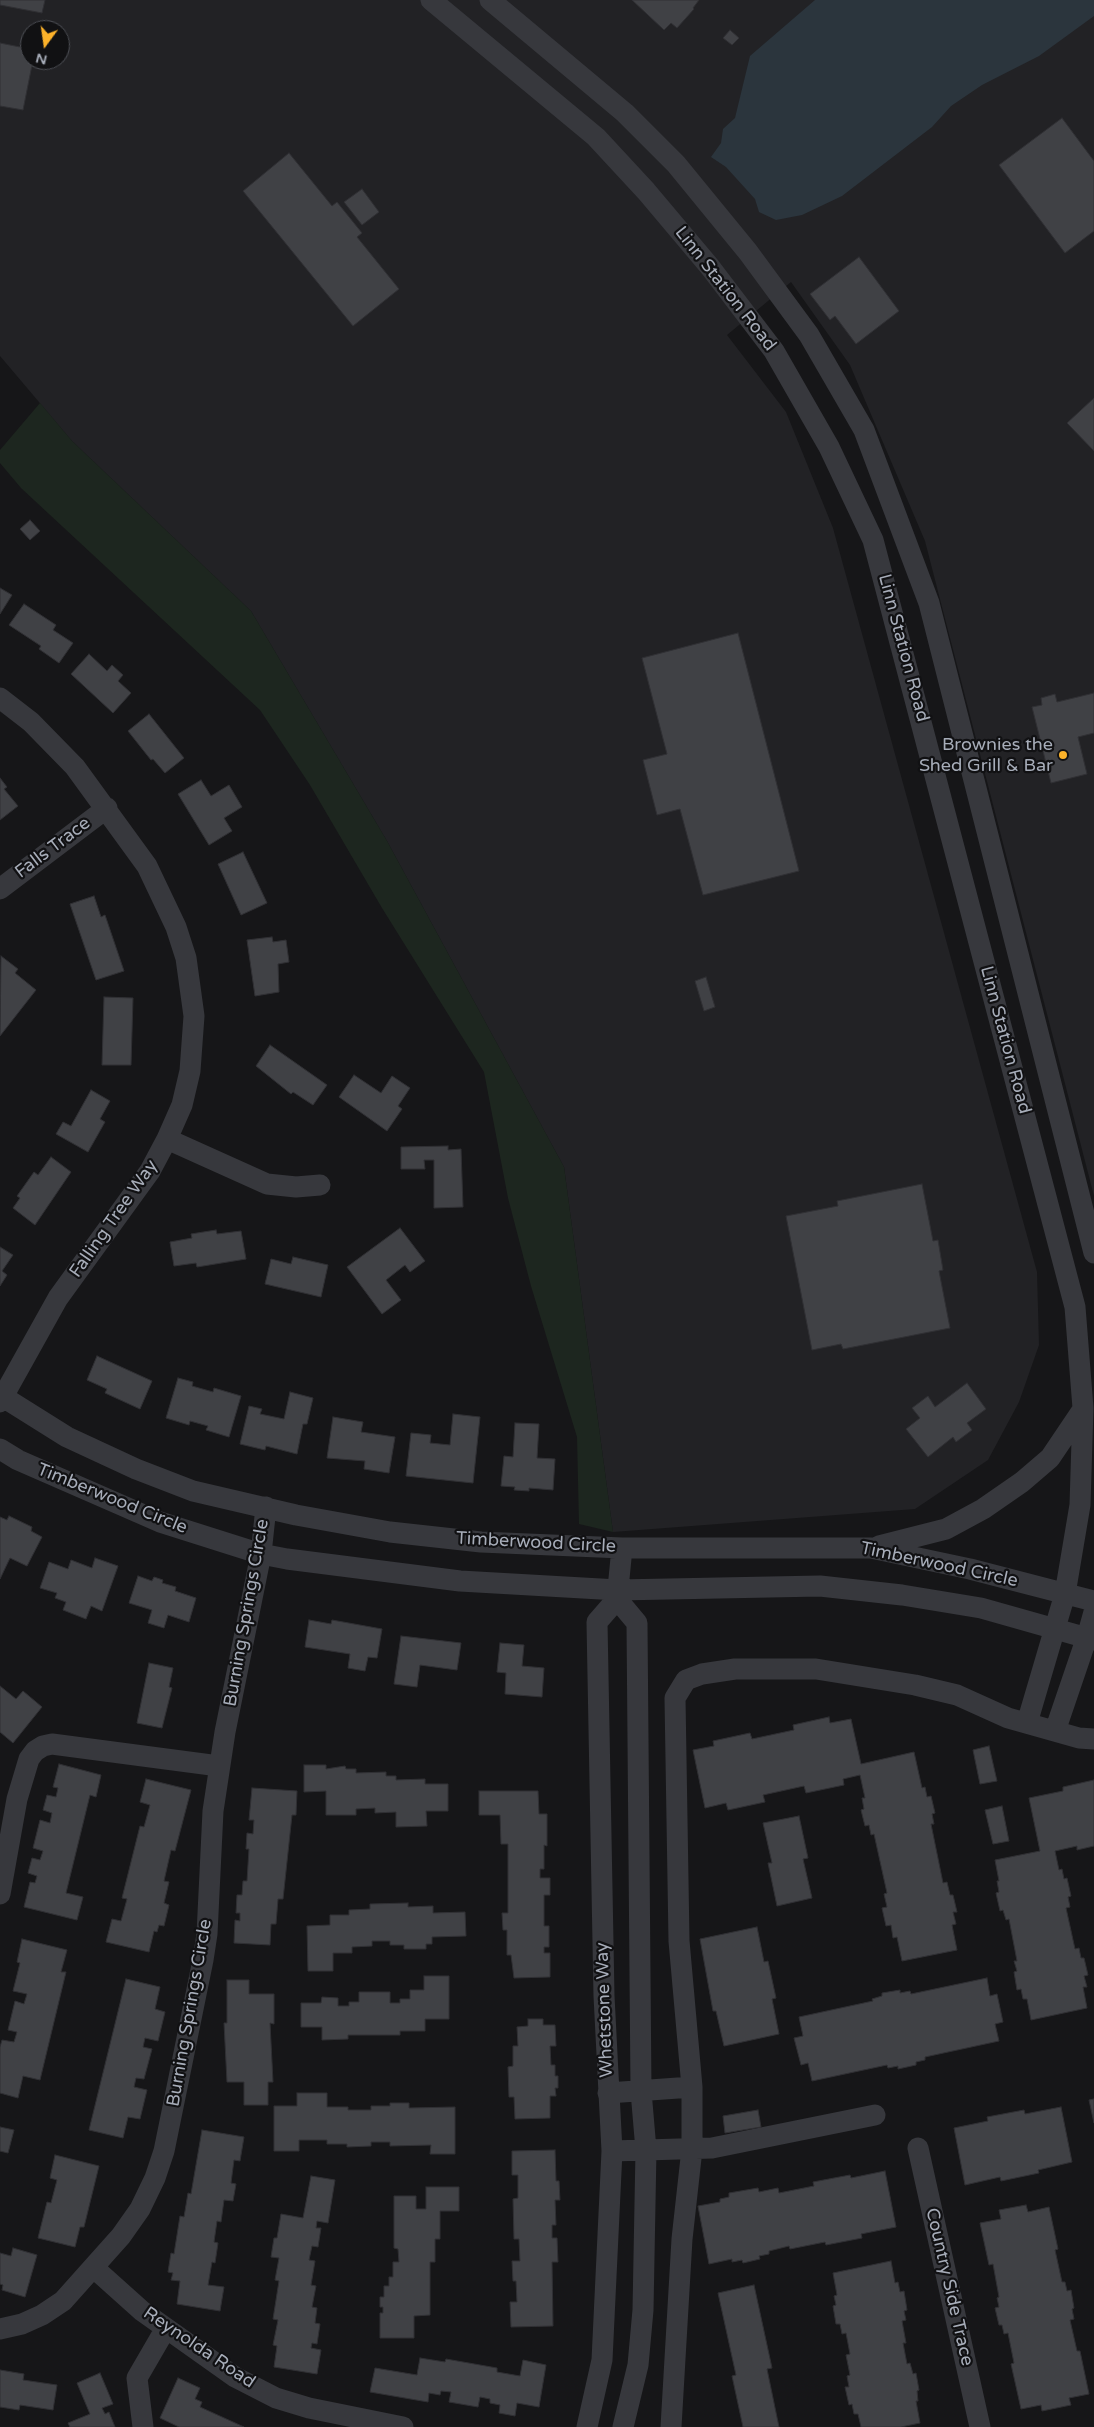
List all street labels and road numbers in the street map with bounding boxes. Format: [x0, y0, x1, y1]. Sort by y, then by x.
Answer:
street label: Linn Station Road [670, 222, 780, 356]
street label: Linn Station Road [873, 572, 933, 724]
street label: Falls Trace [11, 813, 95, 883]
street label: Linn Station Road [975, 964, 1035, 1116]
street label: Falling Tree Way [65, 1156, 163, 1282]
street label: Timberwood Circle [34, 1459, 190, 1539]
street label: Burning Springs Circle [220, 1518, 274, 1708]
street label: Timberwood Circle [455, 1528, 617, 1558]
street label: Timberwood Circle [858, 1538, 1020, 1592]
street label: Burning Springs Circle [163, 1918, 217, 2108]
street label: Whetstone Way [592, 1942, 618, 2078]
street label: Country Side Trace [920, 2206, 978, 2368]
street label: Reynolda Road [139, 2303, 259, 2393]

